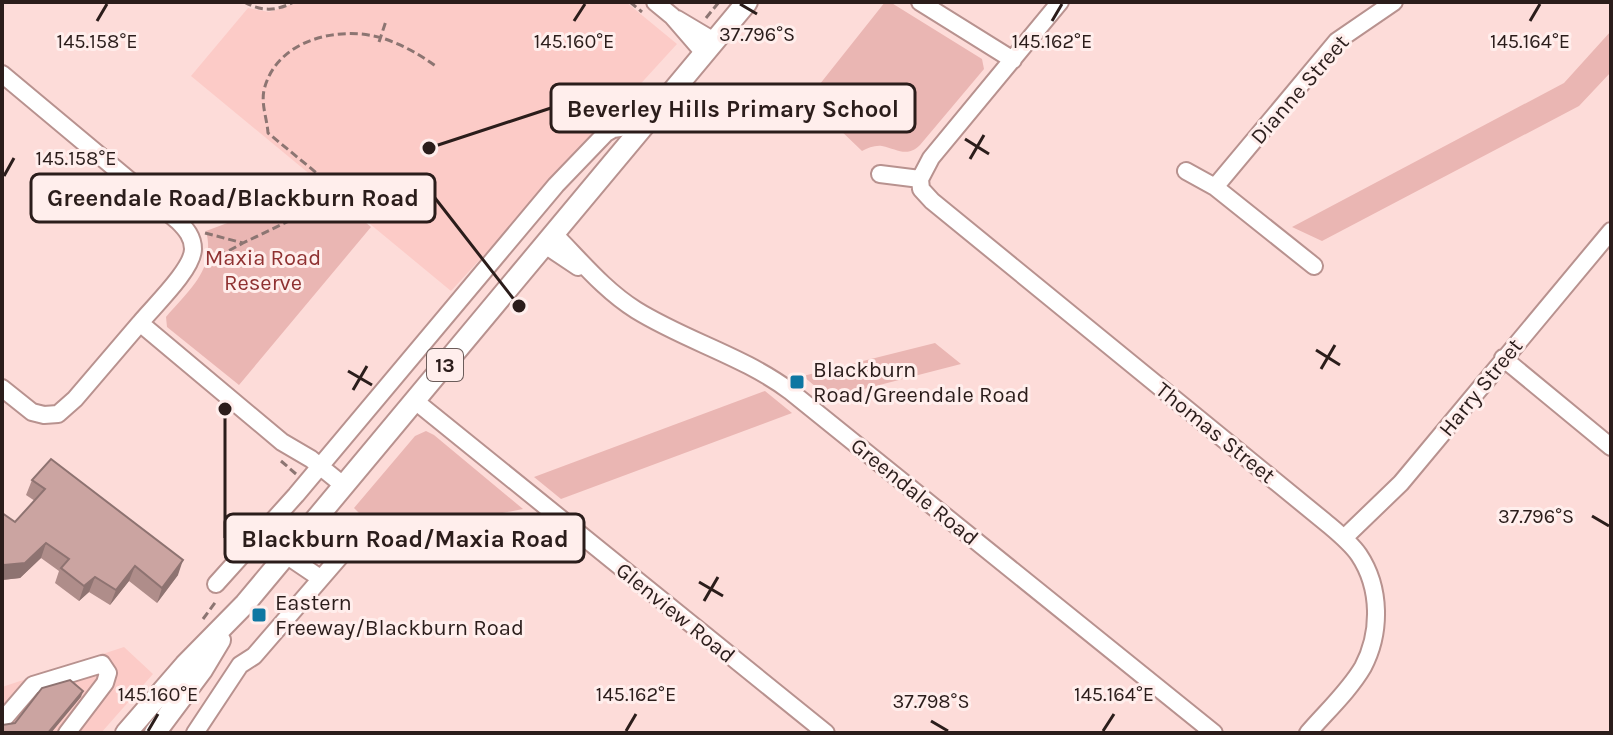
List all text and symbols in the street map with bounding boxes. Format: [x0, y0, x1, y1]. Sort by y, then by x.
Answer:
text: 37.796°S [719, 23, 795, 46]
text: 145.158°E [57, 30, 137, 53]
text: 145.160°E [534, 30, 614, 53]
text: 145.162°E [1012, 30, 1092, 53]
street label: Dianne Street [1245, 30, 1354, 150]
text: 145.164°E [1490, 30, 1570, 53]
callout: Beverley Hills Primary School [551, 84, 915, 132]
text: Beverley Hills Primary School [567, 95, 899, 123]
text: 145.158°E [36, 147, 116, 170]
callout: Greendale Road/Blackburn Road [31, 174, 435, 222]
text: Greendale Road/Blackburn Road [47, 184, 419, 212]
park label: Maxia Road Reserve [205, 245, 321, 296]
street label: Harry Street [1433, 333, 1528, 442]
road number: 13 [427, 349, 463, 381]
place label: Blackburn Road/Greendale Road [813, 357, 1030, 408]
marker: Blackburn Road/Greendale Road [788, 373, 806, 391]
street label: Thomas Street [1150, 377, 1280, 489]
street label: Greendale Road [845, 432, 983, 551]
text: 37.796°S [1498, 505, 1574, 528]
callout: Blackburn Road/Maxia Road [225, 514, 584, 562]
text: Blackburn Road/Maxia Road [241, 525, 569, 553]
street label: Glenview Road [611, 557, 740, 669]
place label: Eastern Freeway/Blackburn Road [275, 590, 524, 641]
marker: Eastern Freeway/Blackburn Road [250, 606, 268, 624]
text: 145.160°E [118, 683, 198, 706]
text: 145.162°E [596, 683, 676, 706]
text: 145.164°E [1074, 683, 1154, 706]
text: 37.798°S [893, 690, 969, 713]

